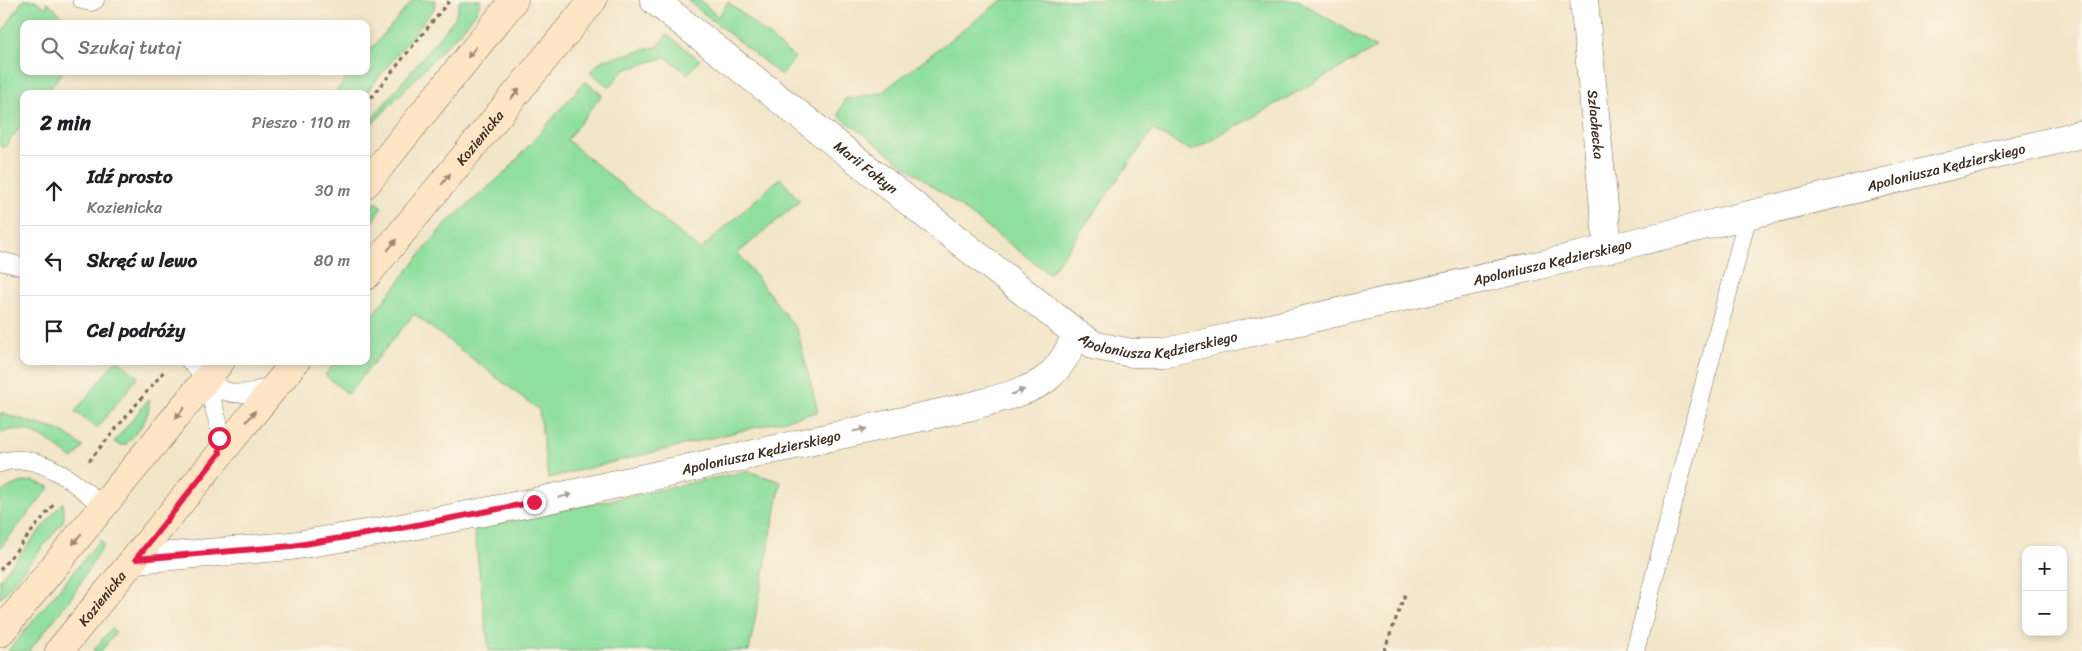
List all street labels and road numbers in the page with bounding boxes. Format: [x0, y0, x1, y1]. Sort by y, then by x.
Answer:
street label: Szlachecka [1580, 89, 1611, 160]
street label: Kozienicka [450, 104, 511, 171]
street label: Marii Fołtyn [828, 134, 903, 201]
street label: Apoloniusza Kędzierskiego [1863, 136, 2028, 199]
street label: Apoloniusza Kędzierskiego [1470, 232, 1634, 293]
street label: Apoloniusza Kędzierskiego [1073, 324, 1240, 366]
street label: Apoloniusza Kędzierskiego [678, 423, 843, 483]
street label: Kozienicka [72, 565, 134, 632]

